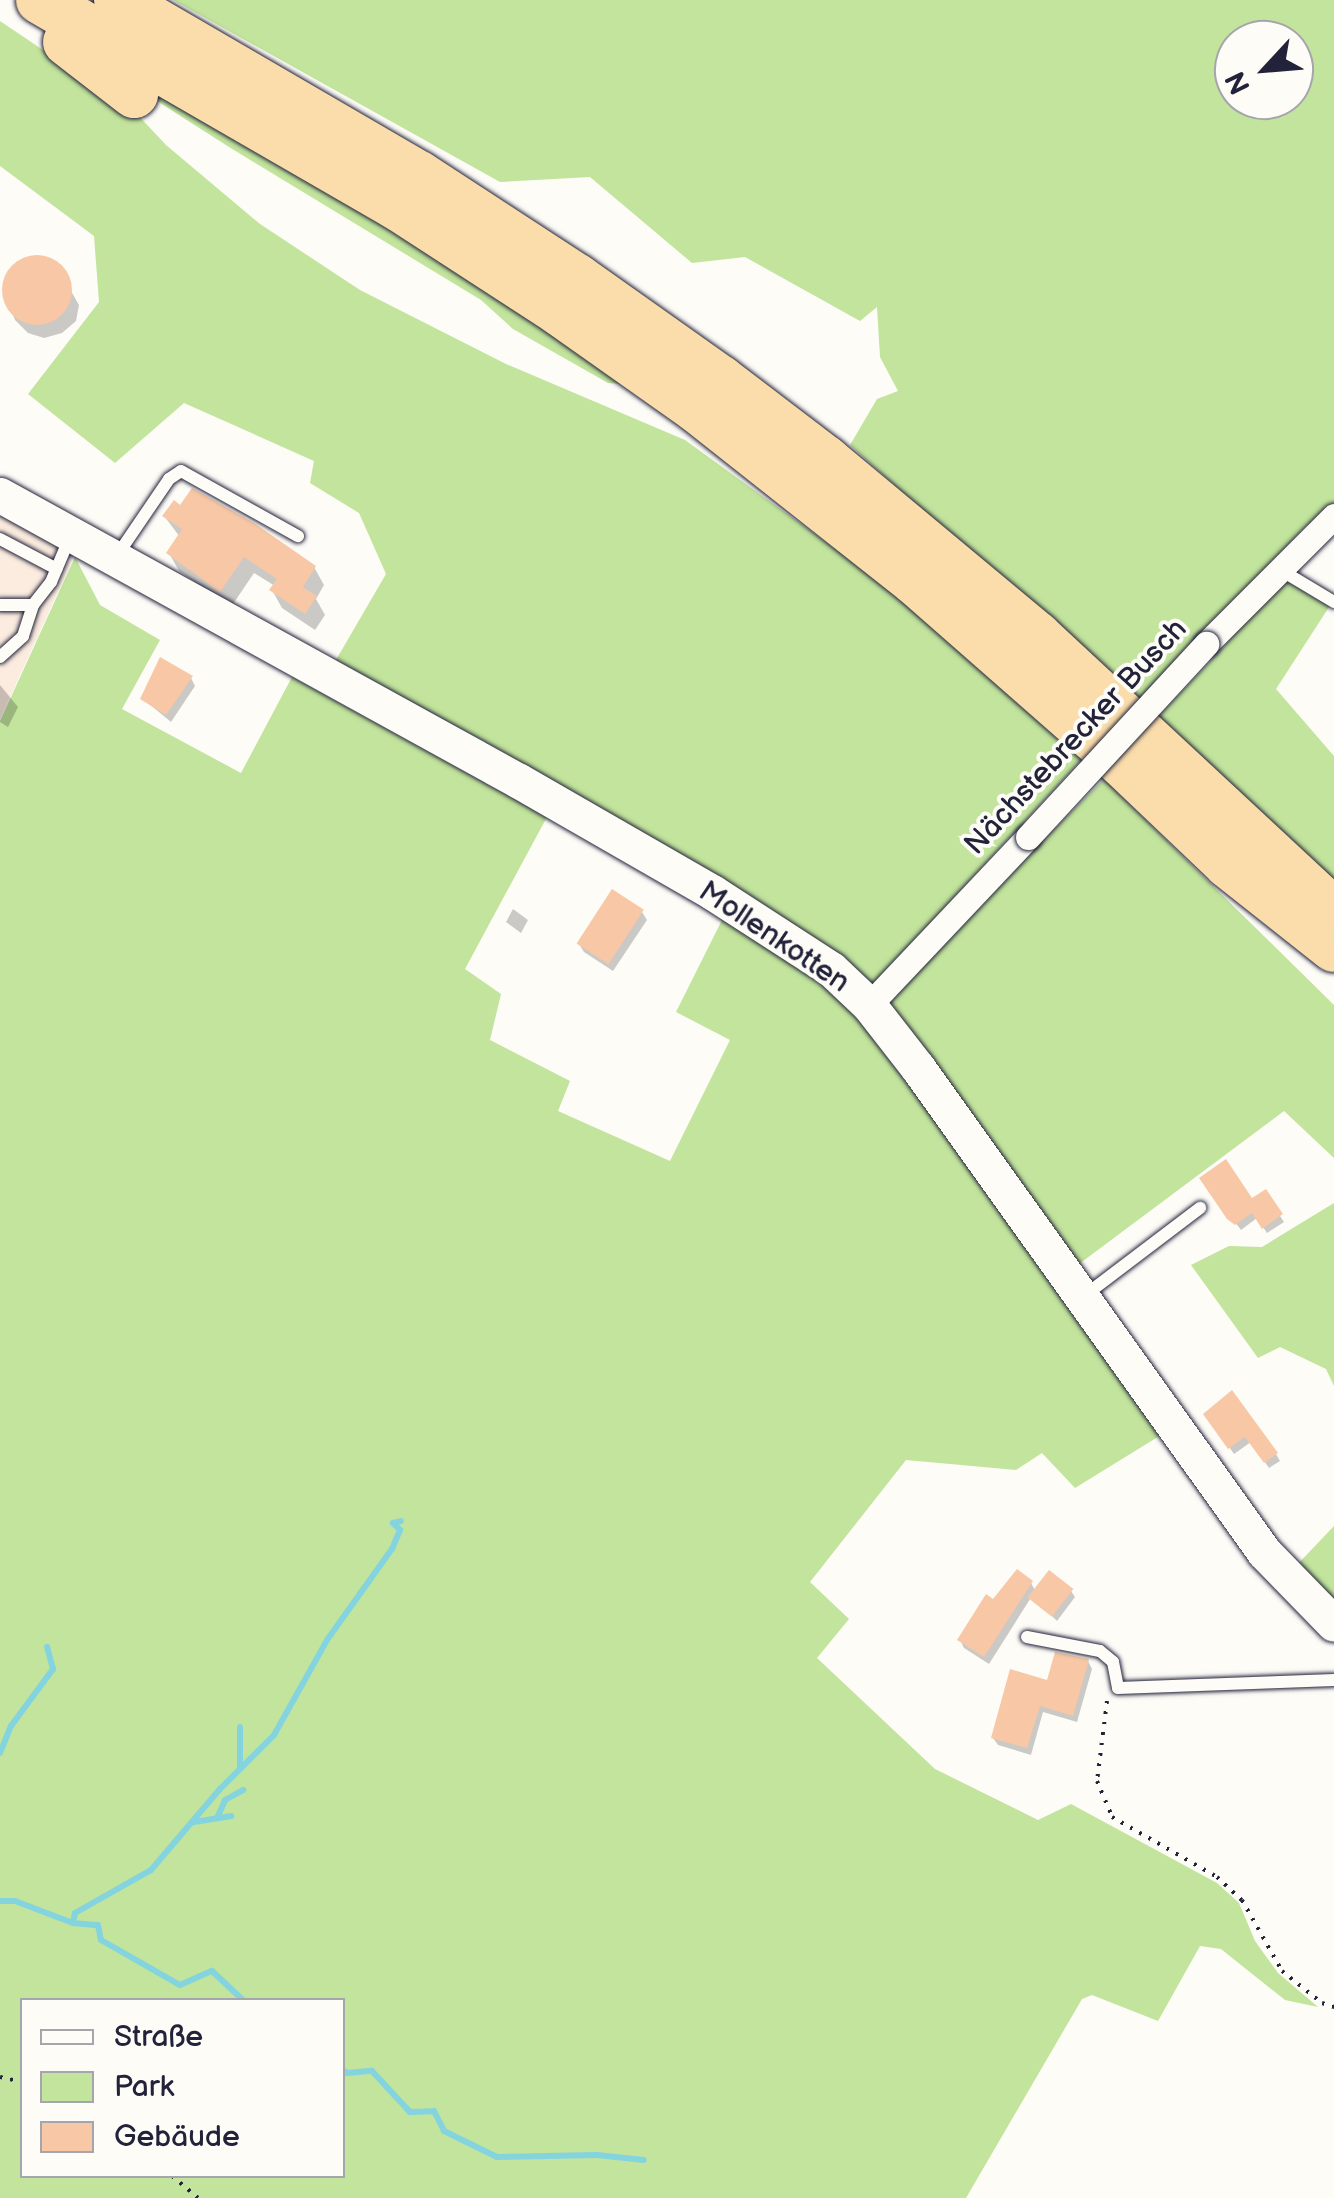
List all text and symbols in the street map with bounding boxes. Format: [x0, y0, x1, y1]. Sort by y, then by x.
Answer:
north arrow [1214, 20, 1314, 120]
text: N [1219, 66, 1258, 99]
street label: Nächstebrecker Busch [957, 612, 1195, 862]
street label: Mollenkotten [692, 873, 856, 1001]
legend [20, 1998, 345, 2178]
text: Straße [114, 2019, 203, 2055]
text: Park [114, 2069, 174, 2105]
text: Gebäude [114, 2119, 240, 2155]

